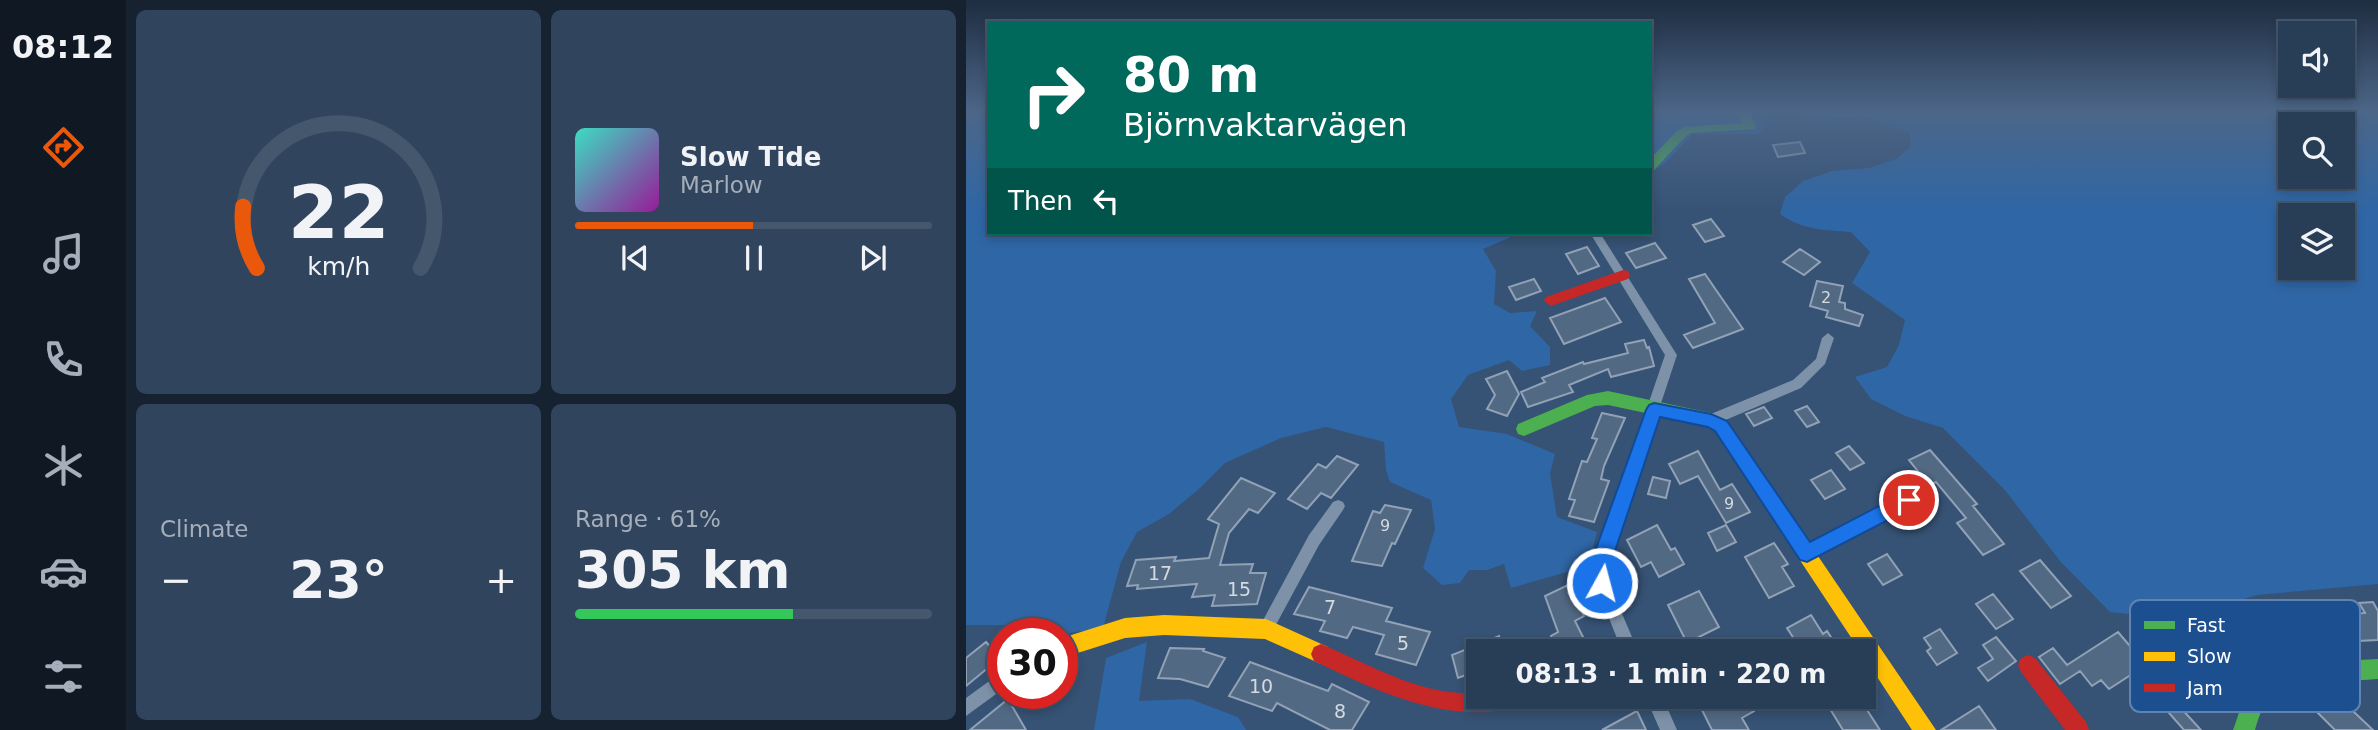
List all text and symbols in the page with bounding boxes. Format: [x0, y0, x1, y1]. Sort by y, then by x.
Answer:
map controls [2278, 21, 2355, 280]
button: sound [2278, 21, 2355, 98]
text: 08:12 [12, 28, 114, 66]
text: 80 m [1123, 47, 1259, 104]
icon: right [1008, 49, 1099, 140]
text: Björnvaktarvägen [1123, 106, 1408, 144]
button: search [2278, 112, 2355, 189]
icon: directions [39, 123, 88, 172]
text: Slow Tide [680, 142, 821, 172]
text: 22 [288, 171, 389, 256]
text: Marlow [680, 172, 763, 198]
icon: left [1087, 182, 1125, 220]
text: Then [1008, 186, 1073, 216]
button: layers [2278, 203, 2355, 280]
icon: music [39, 229, 88, 278]
icon: previous [616, 239, 654, 277]
icon: pause [735, 239, 773, 277]
icon: next [854, 239, 892, 277]
text: km/h [307, 252, 370, 281]
house number: 2 [1821, 288, 1831, 307]
icon: phone [39, 335, 88, 384]
icon: climate [39, 441, 88, 490]
pin [1879, 470, 1939, 530]
icon: arrive [1890, 481, 1928, 519]
house number: 9 [1724, 494, 1734, 513]
text: Range · 61% [575, 506, 721, 532]
text: Climate [160, 516, 249, 542]
house number: 9 [1380, 516, 1390, 535]
text: 305 km [575, 540, 790, 600]
position arrow [1565, 546, 1639, 620]
icon: car [39, 547, 88, 596]
text: 23° [289, 550, 388, 610]
text: − [160, 558, 192, 602]
text: + [485, 558, 517, 602]
house number: 17 [1148, 562, 1172, 584]
house number: 15 [1227, 578, 1251, 600]
house number: 7 [1324, 596, 1336, 618]
legend [2130, 600, 2360, 712]
text: Fast [2187, 614, 2225, 636]
speed limit sign: 30 [987, 618, 1078, 709]
house number: 5 [1397, 632, 1409, 654]
text: Slow [2187, 645, 2232, 667]
icon: filters [39, 652, 88, 701]
text: 08:13 · 1 min · 220 m [1516, 659, 1826, 689]
house number: 10 [1249, 675, 1273, 697]
text: Jam [2186, 677, 2223, 699]
house number: 8 [1334, 700, 1346, 722]

